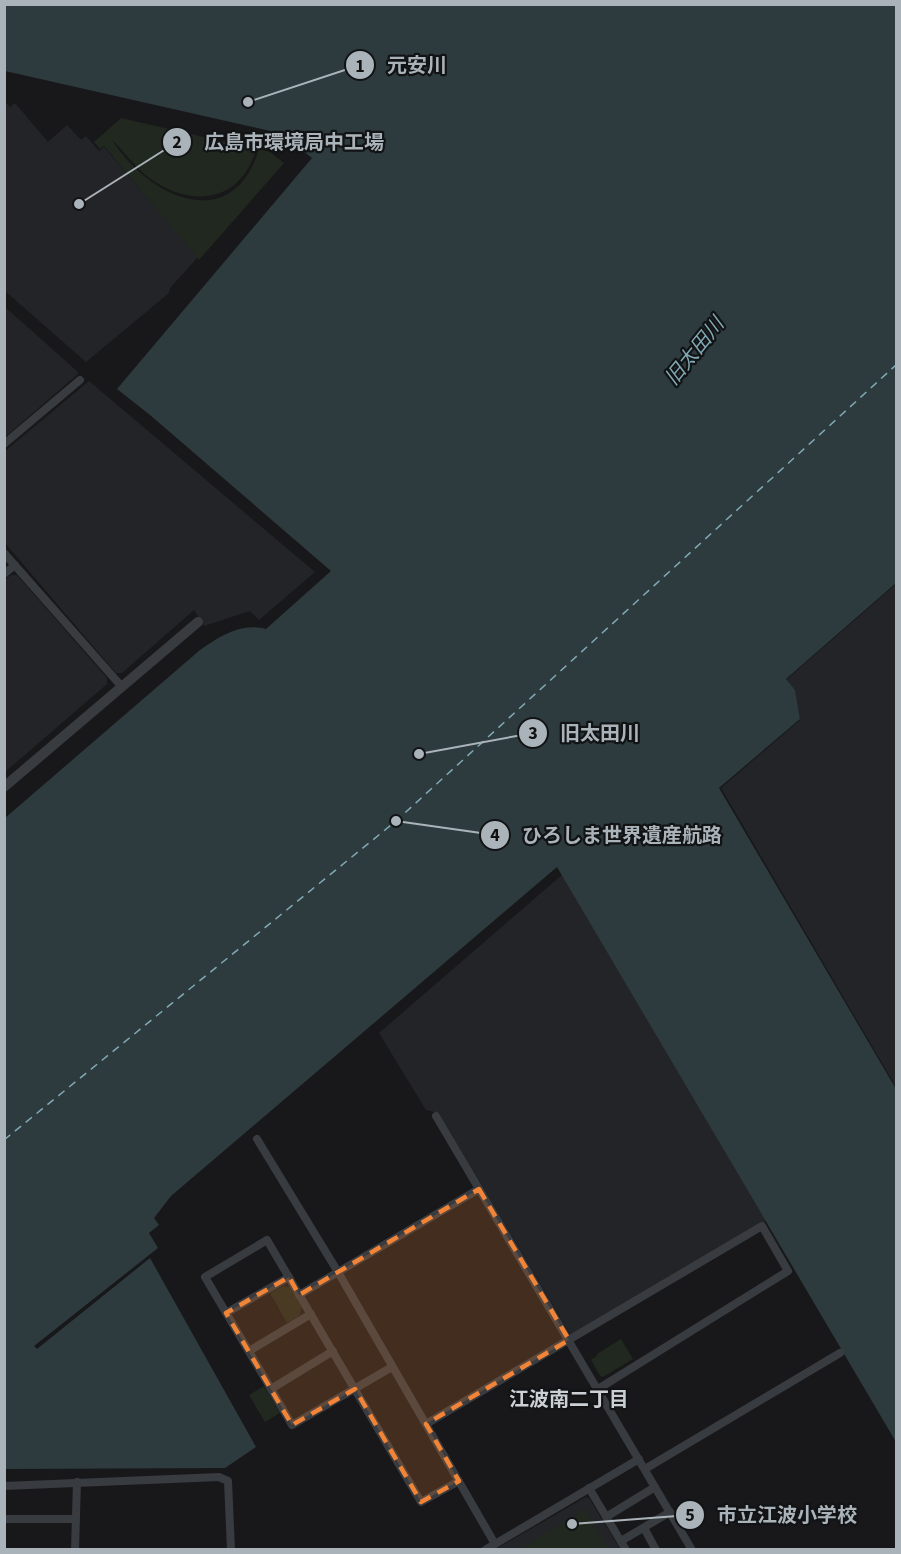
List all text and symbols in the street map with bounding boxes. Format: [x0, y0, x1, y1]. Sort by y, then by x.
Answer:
callout: 元安川 [345, 46, 459, 84]
text: 元安川 [387, 52, 447, 80]
text: 1 [355, 54, 365, 79]
callout: 広島市環境局中工場 [162, 123, 396, 161]
text: 広島市環境局中工場 [204, 129, 384, 157]
text: 2 [172, 130, 182, 155]
water label: 旧太田川 [659, 310, 732, 392]
callout: 旧太田川 [518, 714, 652, 752]
text: 旧太田川 [560, 720, 640, 748]
text: 3 [528, 721, 538, 746]
callout: ひろしま世界遺産航路 [480, 816, 734, 854]
text: ひろしま世界遺産航路 [522, 822, 722, 850]
text: 4 [490, 823, 500, 848]
district label: 江波南二丁目 [509, 1386, 629, 1414]
callout: 市立江波小学校 [675, 1496, 869, 1534]
text: 市立江波小学校 [717, 1502, 857, 1530]
text: 5 [685, 1503, 695, 1528]

